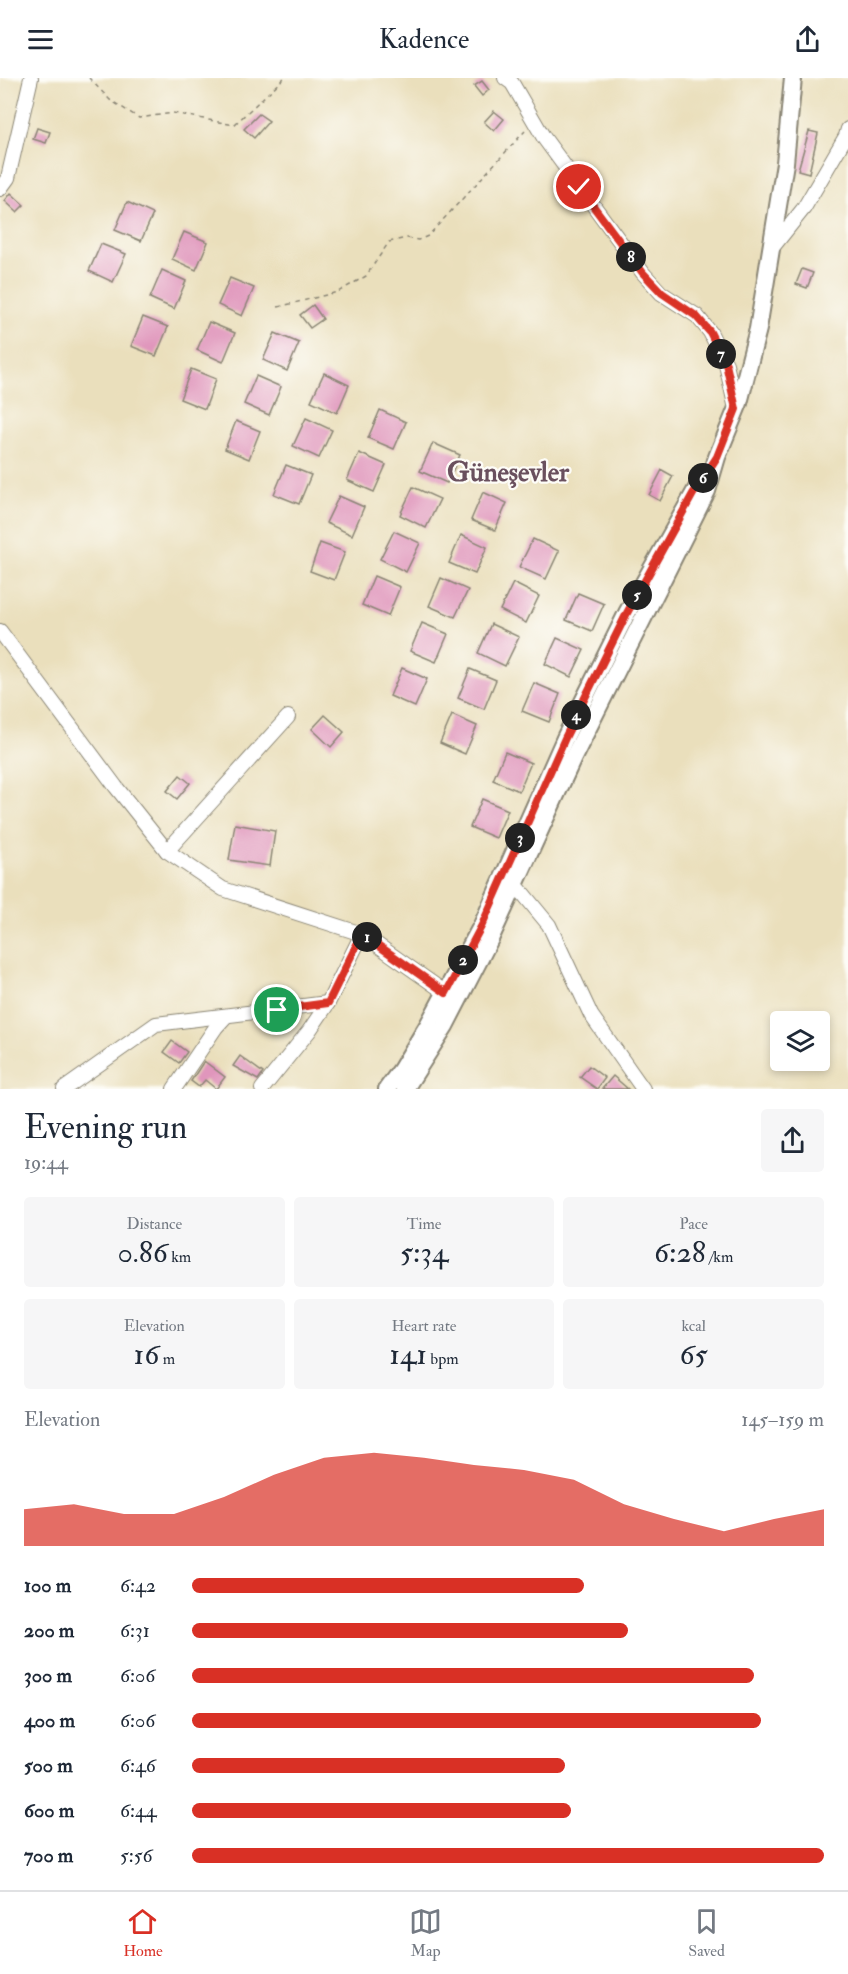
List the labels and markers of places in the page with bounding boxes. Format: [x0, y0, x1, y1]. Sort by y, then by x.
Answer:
pin [553, 161, 604, 212]
pin: 8 [616, 242, 646, 272]
pin: 7 [706, 339, 736, 369]
pin: 6 [688, 463, 718, 493]
pin: 5 [622, 580, 652, 610]
pin: 4 [561, 700, 591, 730]
pin: 3 [505, 823, 535, 853]
pin: 1 [352, 922, 382, 952]
pin: 2 [448, 945, 478, 975]
pin [251, 984, 302, 1035]

